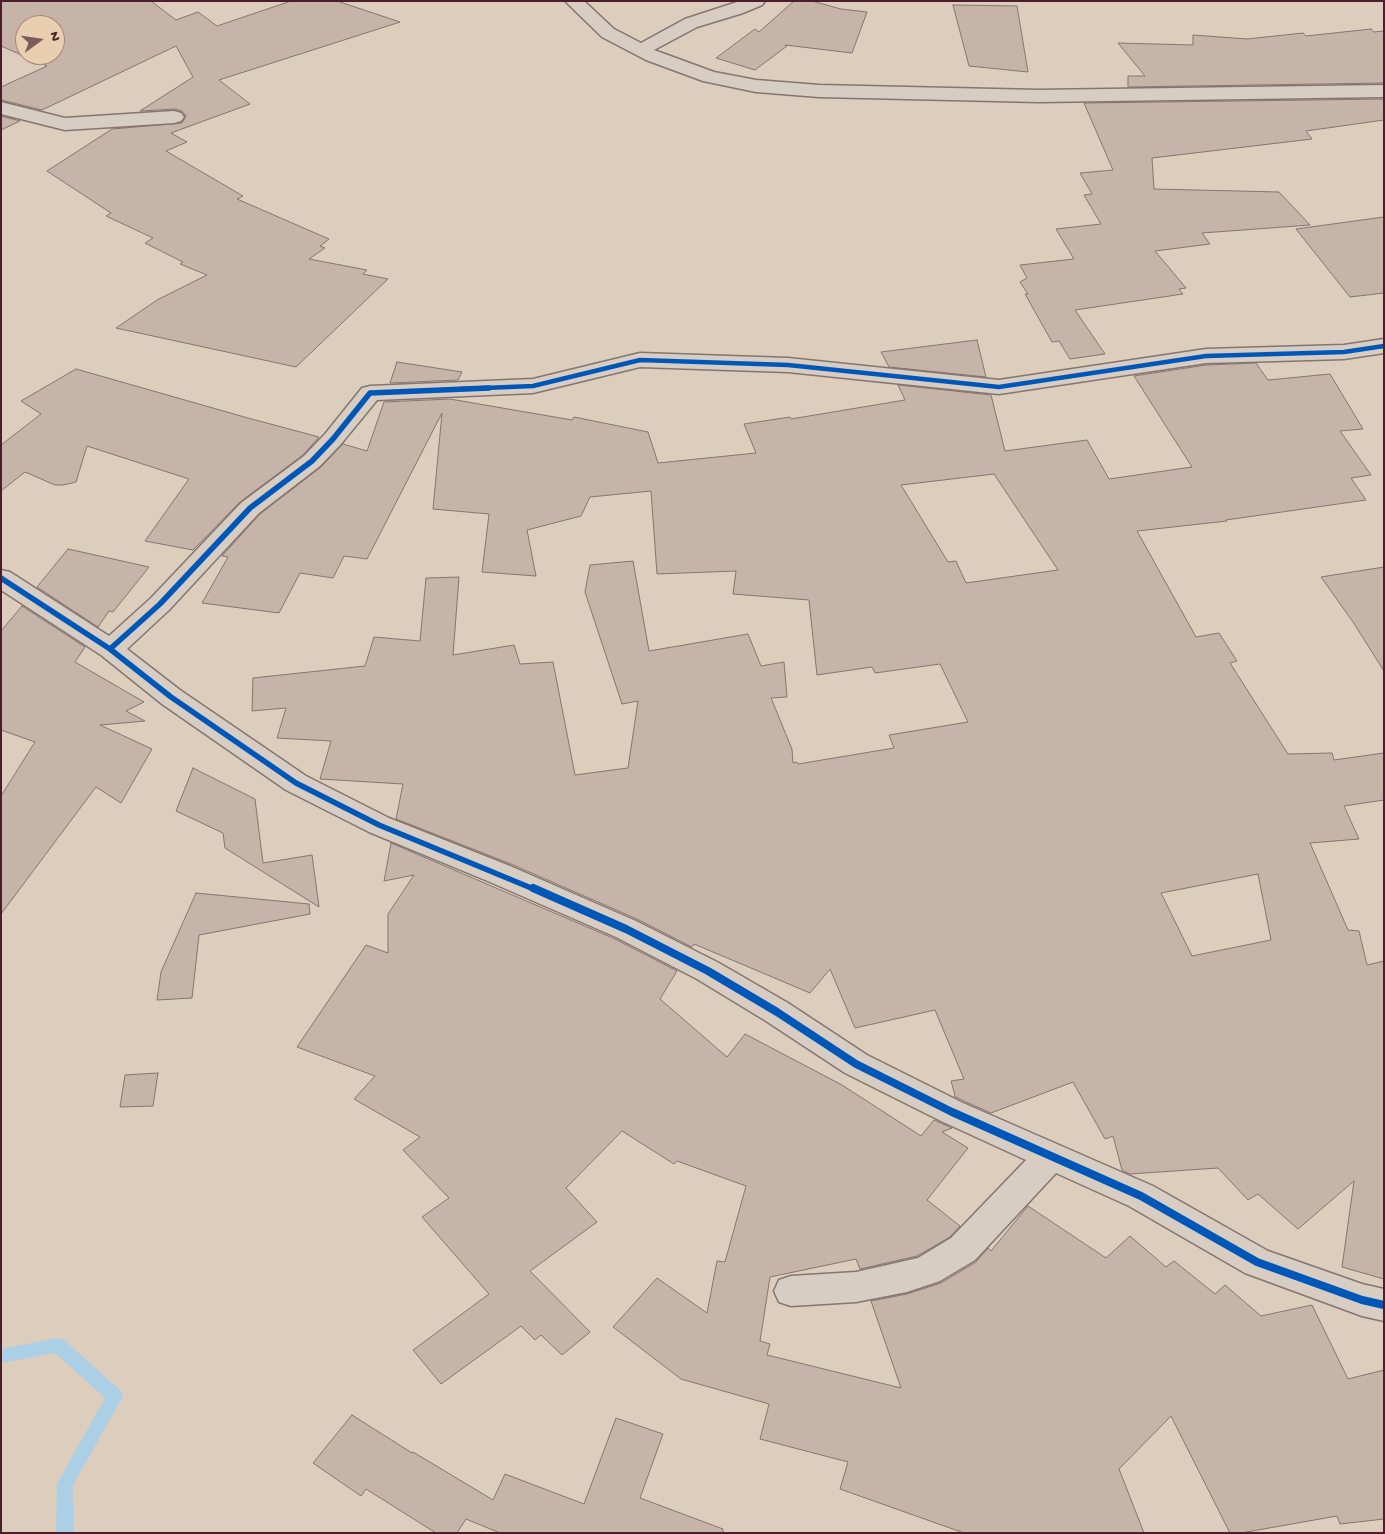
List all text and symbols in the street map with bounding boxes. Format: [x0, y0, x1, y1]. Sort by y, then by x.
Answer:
north arrow [15, 15, 65, 65]
text: N [45, 30, 63, 43]

